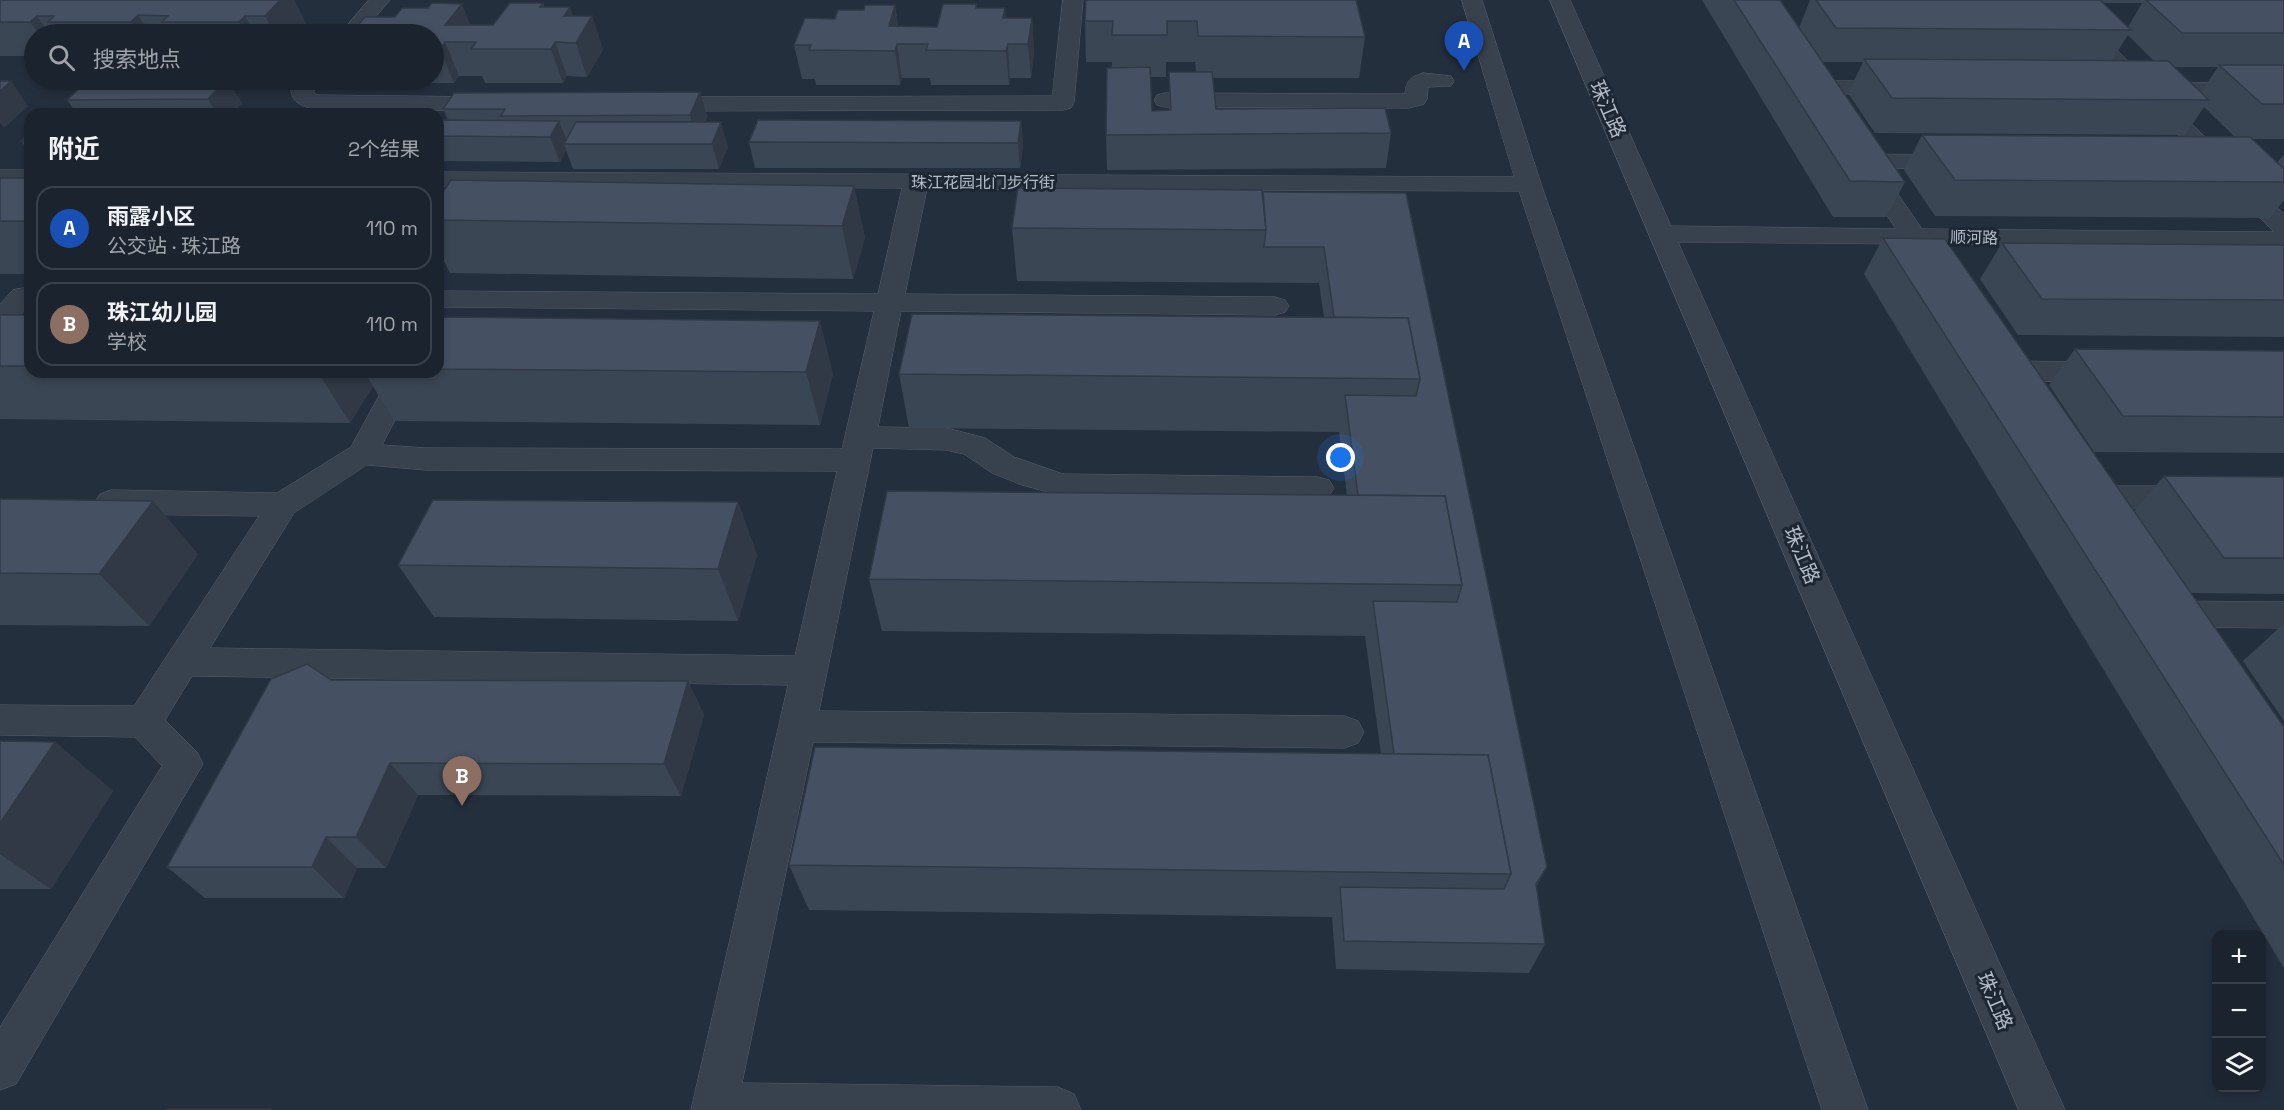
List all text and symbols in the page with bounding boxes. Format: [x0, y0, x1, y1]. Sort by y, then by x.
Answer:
pin: A [1444, 22, 1484, 71]
search box [24, 24, 444, 90]
icon: search [45, 41, 78, 74]
text: 搜索地点 [93, 45, 181, 73]
street label: 珠江路 [1584, 76, 1632, 142]
text: 附近 [48, 132, 100, 166]
text: 2个结果 [348, 136, 420, 162]
street label: 珠江花园北门步行街 [911, 172, 1055, 193]
text: 雨露小区 [107, 202, 195, 230]
text: A [63, 215, 76, 241]
text: 110 m [366, 215, 418, 241]
street label: 顺河路 [1950, 227, 1998, 248]
text: 公交站 · 珠江路 [107, 233, 241, 259]
text: 珠江幼儿园 [107, 298, 217, 326]
text: B [63, 311, 76, 337]
text: 110 m [366, 311, 418, 337]
text: 学校 [107, 329, 147, 355]
your location [1326, 443, 1355, 472]
street label: 珠江路 [1778, 522, 1826, 588]
pin: B [442, 756, 482, 806]
map controls [2212, 930, 2266, 1092]
button: + [2212, 930, 2266, 984]
street label: 珠江路 [1971, 968, 2019, 1034]
button: − [2212, 984, 2266, 1038]
button: layers [2212, 1038, 2266, 1092]

